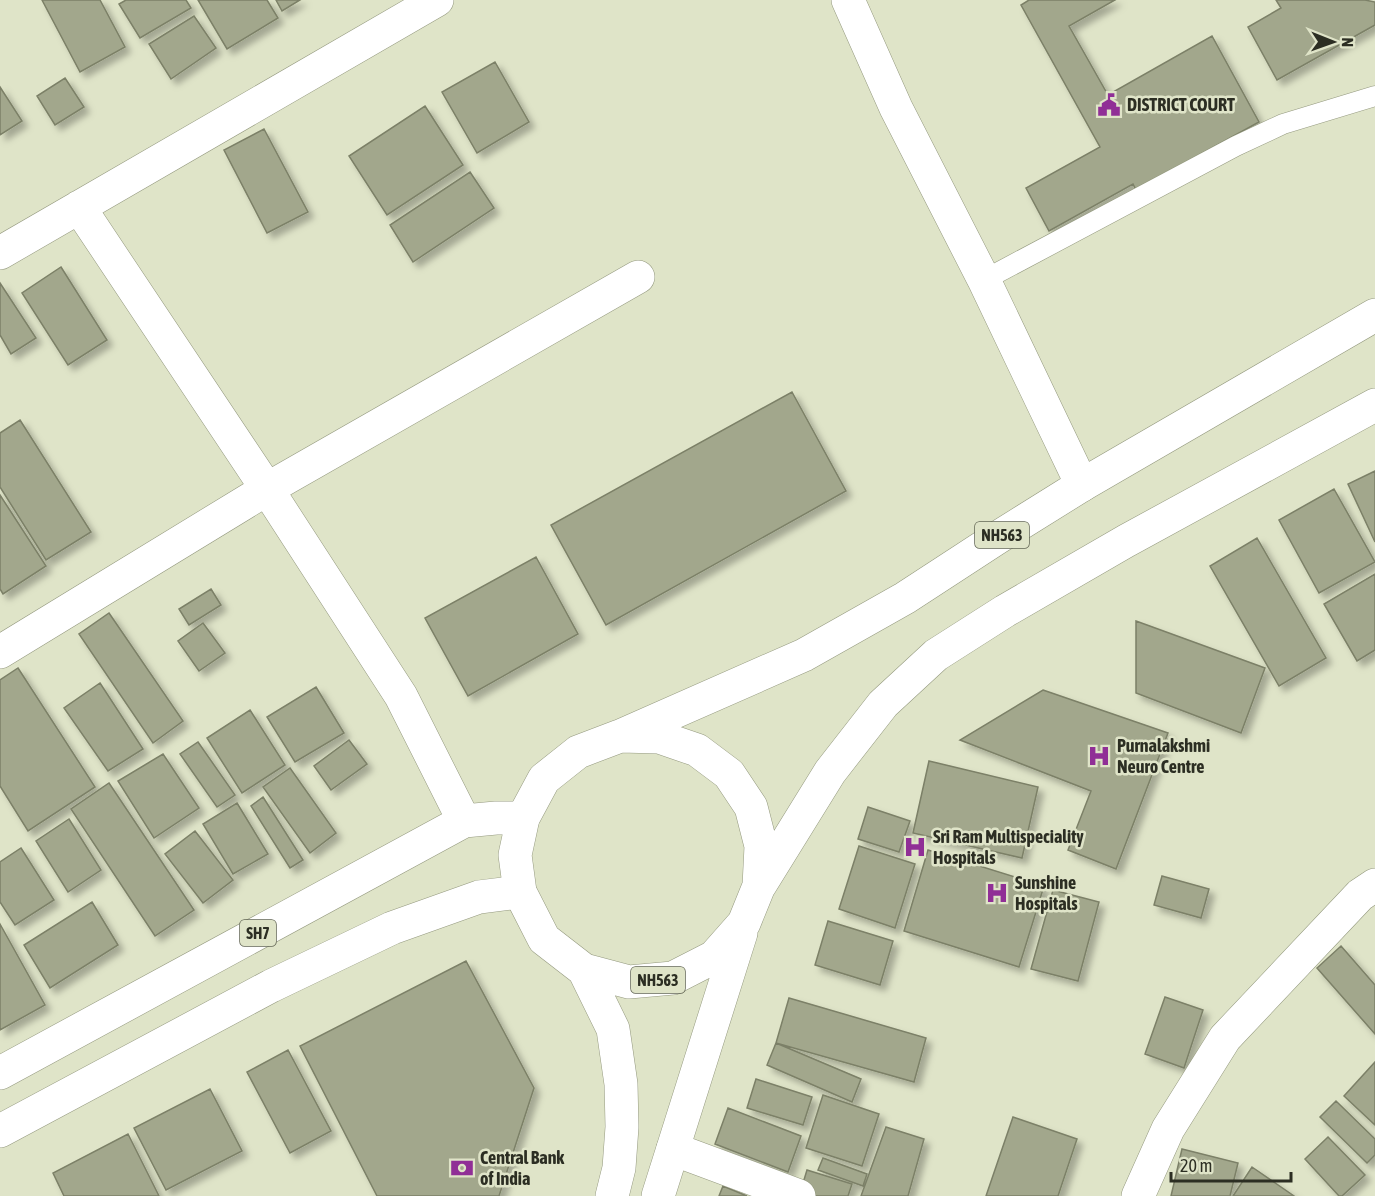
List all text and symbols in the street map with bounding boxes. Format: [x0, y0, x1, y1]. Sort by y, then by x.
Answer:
north arrow [1303, 12, 1363, 72]
text: N [1339, 37, 1357, 47]
public building icon: DISTRICT COURT [1096, 92, 1122, 118]
place label: DISTRICT COURT [1127, 94, 1235, 115]
road number: NH563 [975, 522, 1029, 548]
place label: Purnalakshmi Neuro Centre [1117, 735, 1210, 777]
hospital icon: Purnalakshmi Neuro Centre [1086, 743, 1112, 769]
place label: Sri Ram Multispeciality Hospitals [933, 826, 1084, 868]
hospital icon: Sri Ram Multispeciality Hospitals [902, 834, 928, 860]
place label: Sunshine Hospitals [1015, 872, 1078, 914]
hospital icon: Sunshine Hospitals [984, 880, 1010, 906]
road number: SH7 [240, 920, 276, 946]
road number: NH563 [631, 967, 685, 993]
scale bar [1171, 1145, 1291, 1183]
place label: Central Bank of India [480, 1147, 565, 1189]
bank icon: Central Bank of India [449, 1155, 475, 1181]
text: 20 m [1180, 1155, 1212, 1176]

